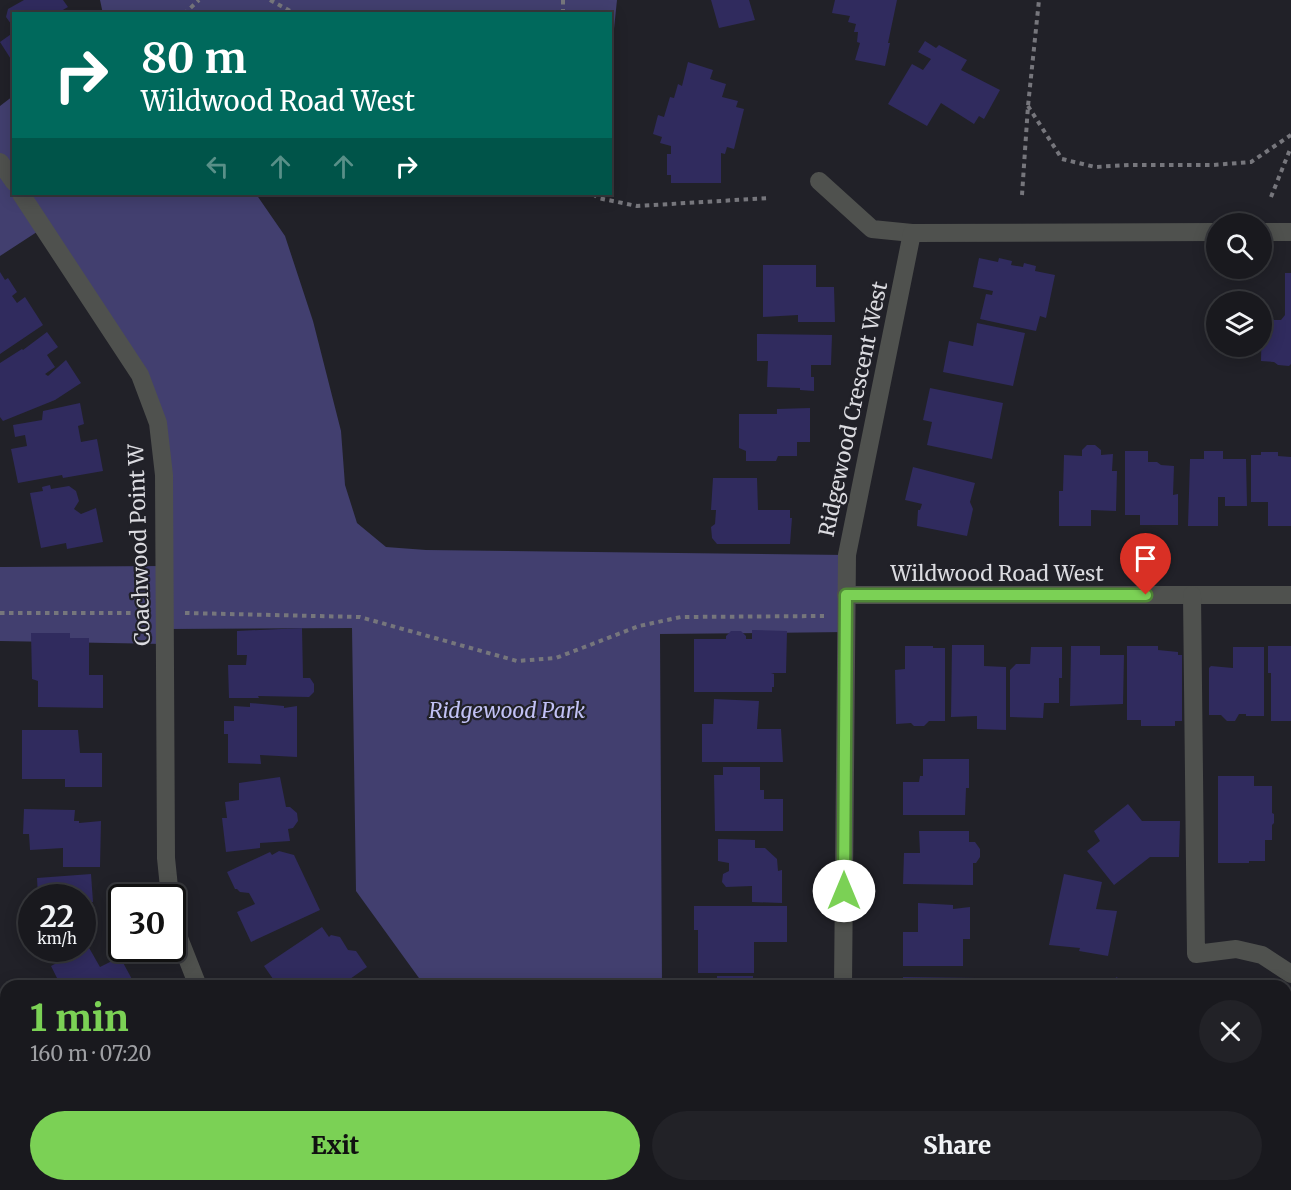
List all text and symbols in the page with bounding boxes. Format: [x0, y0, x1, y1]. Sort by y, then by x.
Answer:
text: 80 m [141, 32, 247, 84]
icon: right [42, 36, 120, 114]
text: Wildwood Road West [141, 84, 415, 118]
icon: left [201, 150, 234, 183]
icon: ahead [264, 150, 297, 183]
icon: ahead [327, 150, 360, 183]
icon: right [390, 150, 423, 183]
map controls [1206, 213, 1272, 357]
button: search [1206, 213, 1272, 279]
street label: Ridgewood Crescent West [813, 279, 893, 539]
button: layers [1206, 291, 1272, 357]
street label: Coachwood Point W [122, 443, 156, 646]
pin [1120, 533, 1171, 595]
icon: arrive [1129, 542, 1162, 575]
street label: Wildwood Road West [889, 560, 1104, 587]
park label: Ridgewood Park [429, 697, 586, 724]
position arrow [812, 859, 876, 923]
speed limit sign: 30 [108, 884, 186, 962]
text: 22 [40, 897, 74, 935]
text: km/h [37, 929, 77, 948]
text: 1 min [30, 996, 129, 1041]
button: close [1199, 1000, 1262, 1063]
text: 160 m · 07:20 [30, 1041, 151, 1066]
button: Exit [30, 1111, 640, 1180]
button: Share [652, 1111, 1262, 1180]

